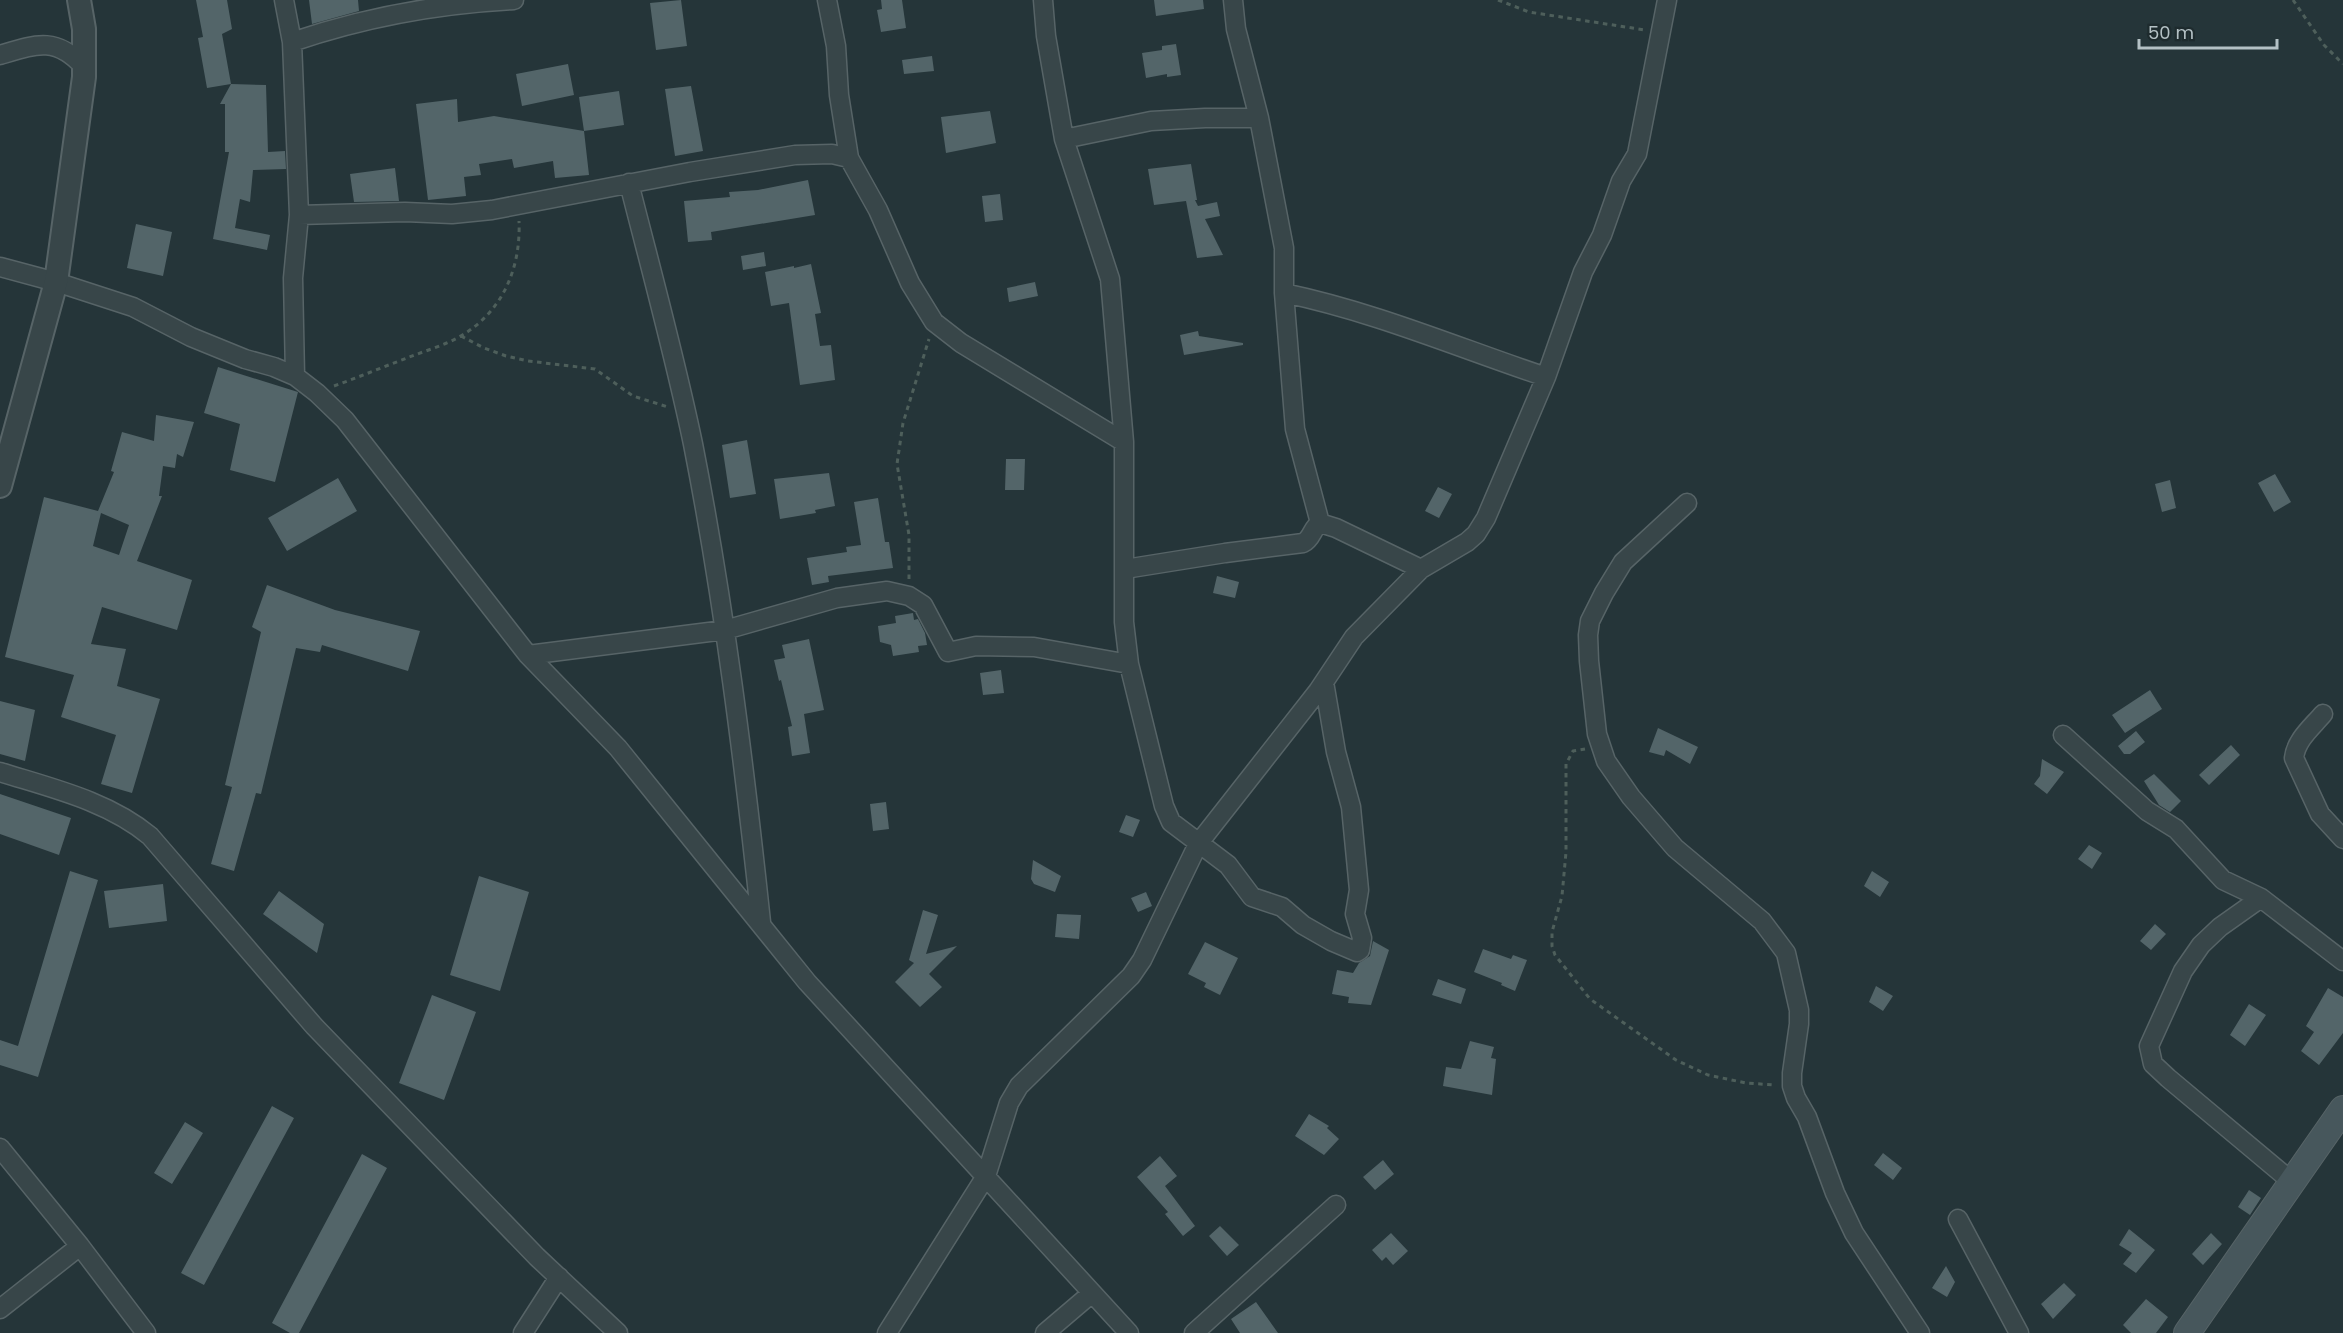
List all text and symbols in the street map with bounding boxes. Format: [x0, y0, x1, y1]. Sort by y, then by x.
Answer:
scale bar [2139, 12, 2277, 50]
text: 50 m [2148, 20, 2194, 45]

